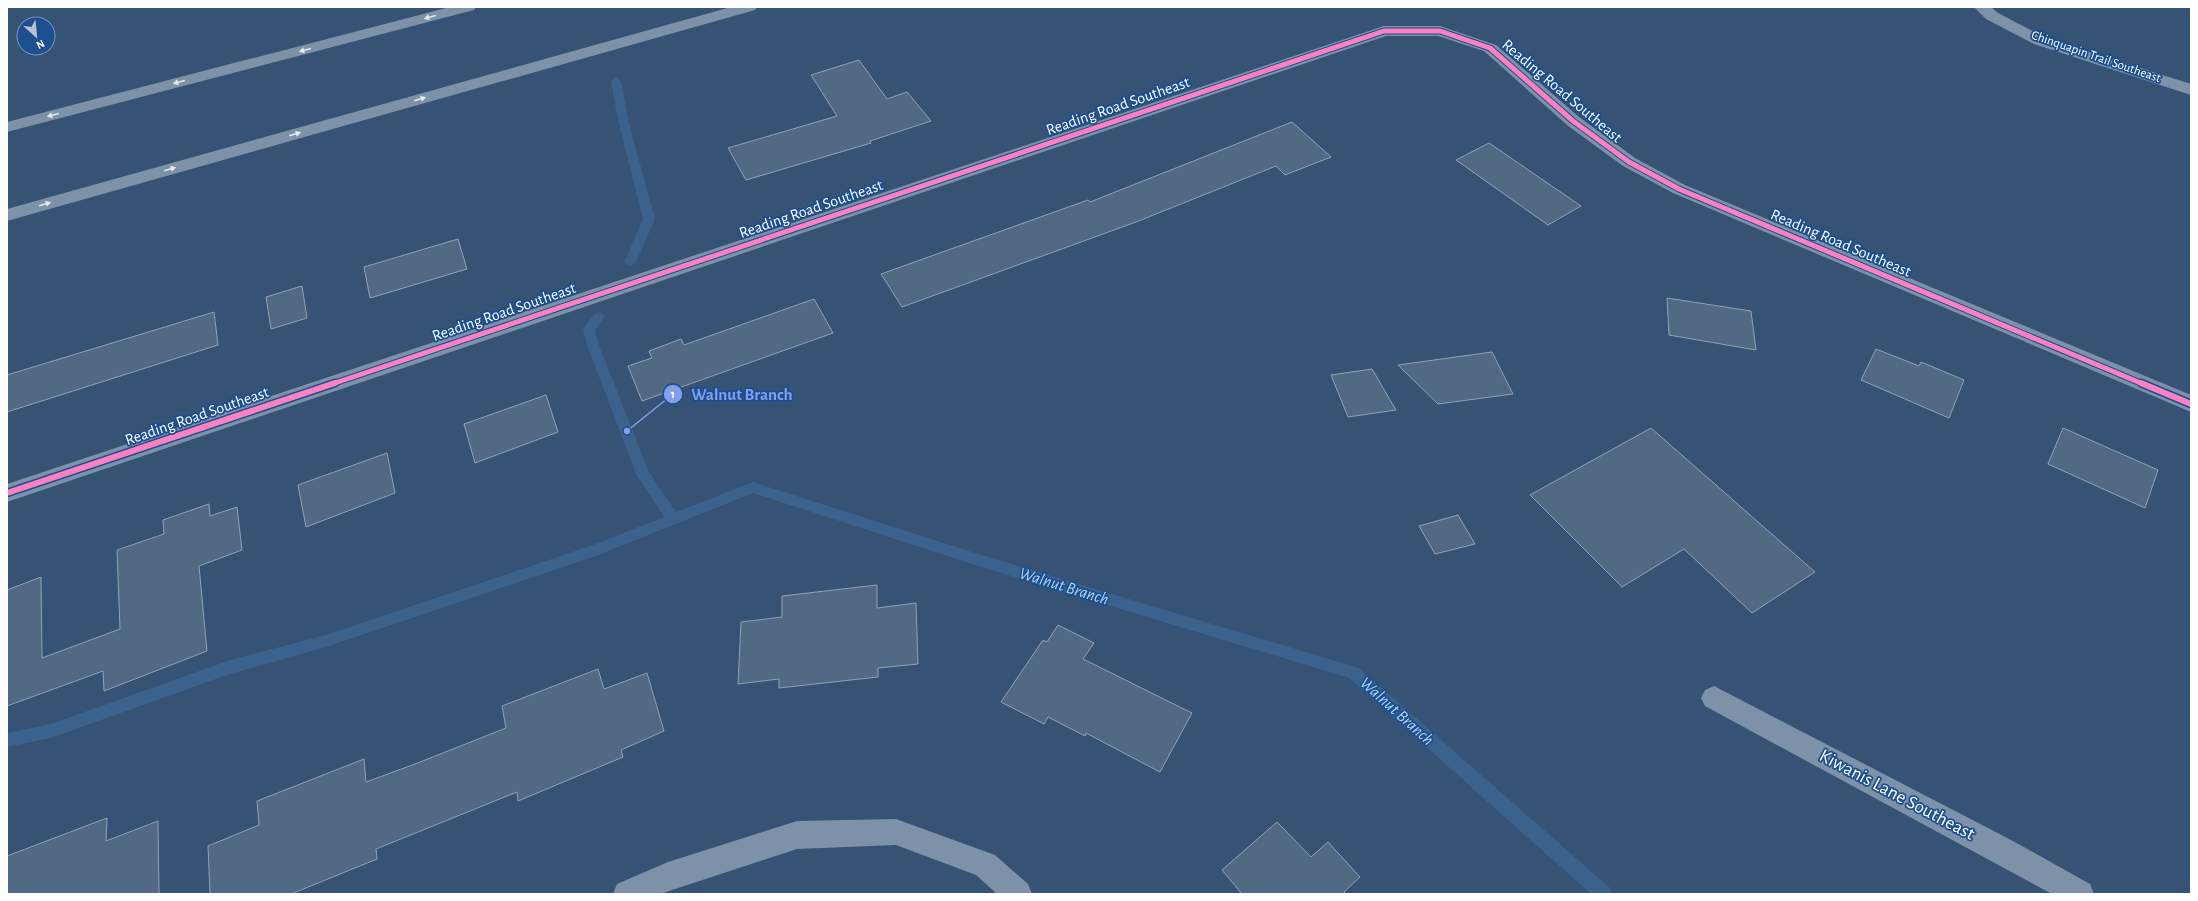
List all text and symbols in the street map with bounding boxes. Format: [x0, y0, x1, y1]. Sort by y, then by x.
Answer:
one-way arrow [424, 14, 436, 20]
north arrow [16, 16, 56, 56]
street label: Chinquapin Trail Southeast [2030, 29, 2162, 85]
street label: Reading Road Southeast [1499, 36, 1625, 146]
text: N [34, 38, 46, 51]
one-way arrow [298, 47, 311, 53]
street label: Reading Road Southeast [1044, 74, 1192, 138]
one-way arrow [173, 80, 185, 86]
one-way arrow [414, 96, 426, 102]
one-way arrow [47, 112, 59, 118]
one-way arrow [289, 131, 301, 137]
one-way arrow [164, 166, 176, 172]
street label: Reading Road Southeast [737, 177, 885, 241]
one-way arrow [39, 201, 51, 207]
street label: Reading Road Southeast [1768, 206, 1914, 280]
street label: Reading Road Southeast [430, 280, 578, 344]
callout: Walnut Branch [663, 379, 800, 408]
street label: Reading Road Southeast [123, 384, 271, 448]
text: Walnut Branch [691, 386, 793, 403]
text: 1 [671, 388, 675, 400]
water label: Walnut Branch [1017, 564, 1111, 608]
water label: Walnut Branch [1357, 674, 1437, 748]
street label: Kiwanis Lane Southeast [1816, 746, 1978, 844]

